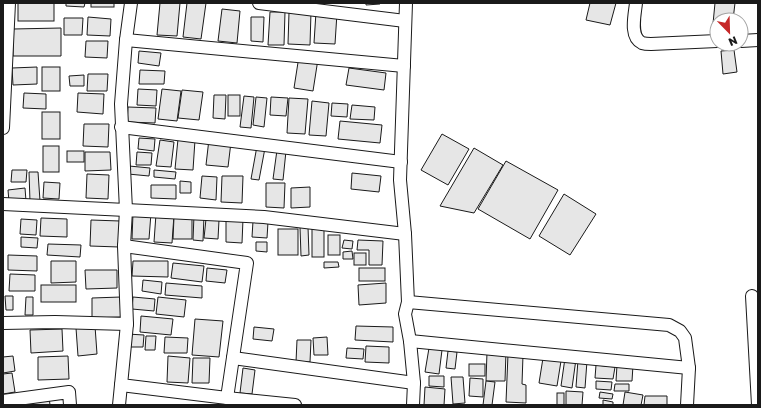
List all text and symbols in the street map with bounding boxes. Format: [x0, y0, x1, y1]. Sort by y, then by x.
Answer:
north arrow [709, 12, 749, 52]
text: N [727, 34, 739, 49]

